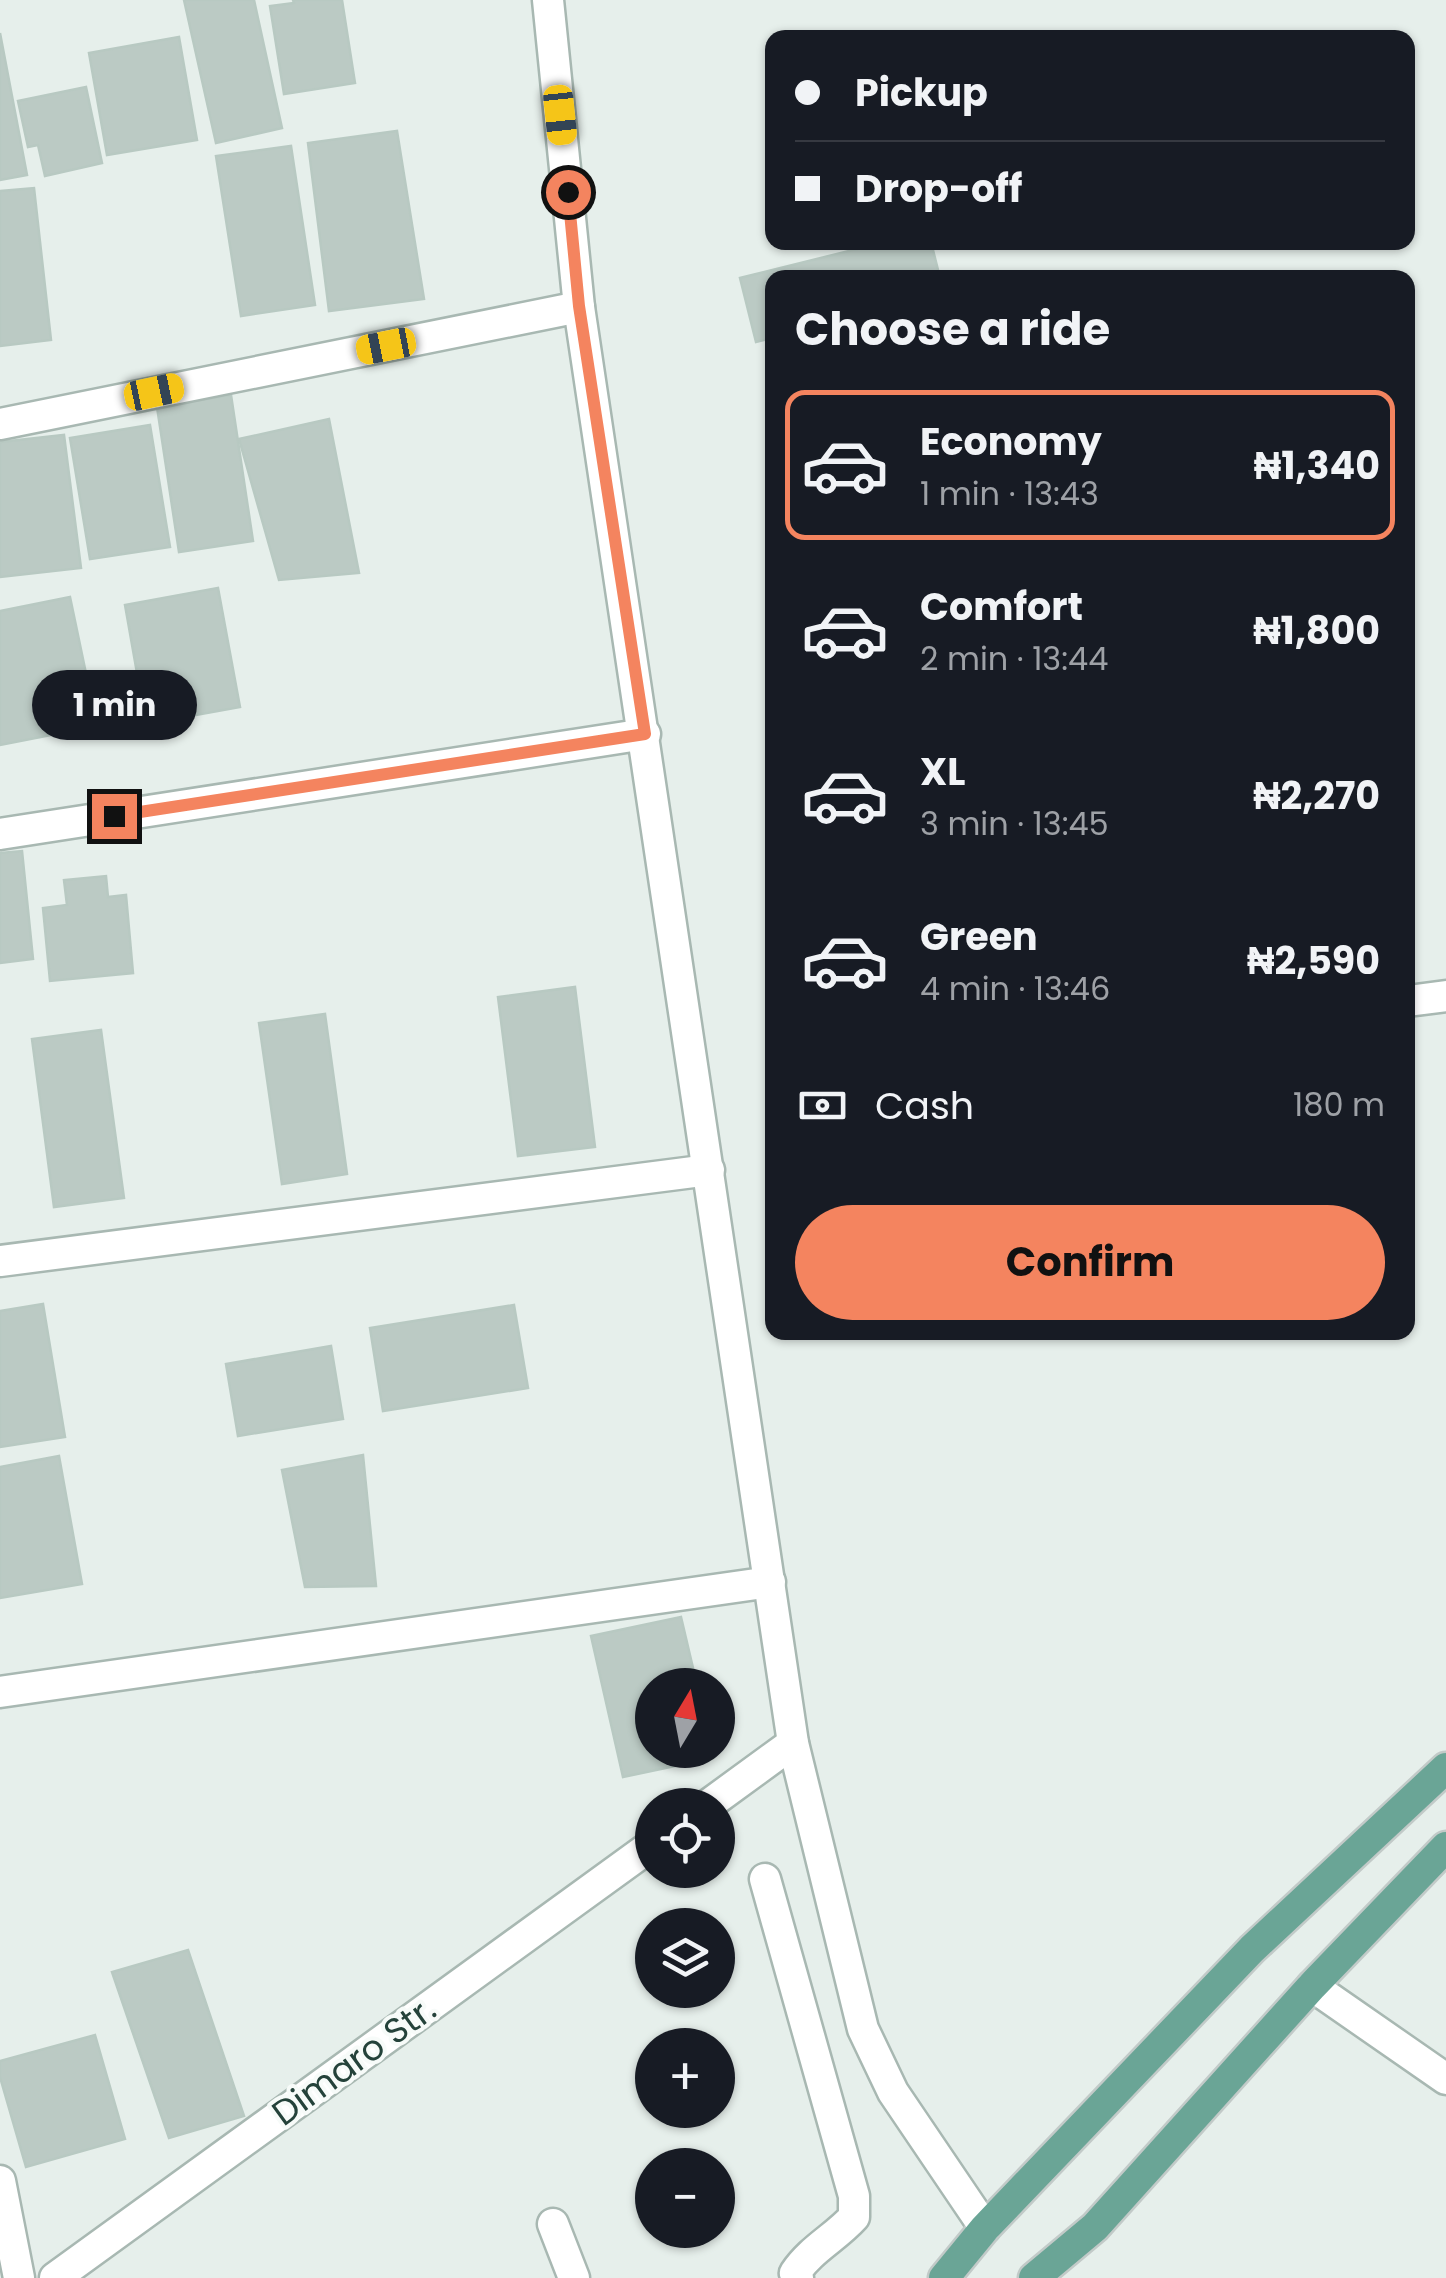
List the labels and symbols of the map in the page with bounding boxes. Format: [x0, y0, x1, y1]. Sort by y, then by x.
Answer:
car [542, 84, 578, 146]
route start [546, 170, 591, 215]
car [354, 326, 418, 366]
car [122, 371, 186, 413]
callout: 1 min [32, 671, 196, 741]
route end [92, 794, 137, 839]
north arrow [635, 1668, 735, 1768]
street label: Dimaro Str. [262, 1984, 446, 2137]

